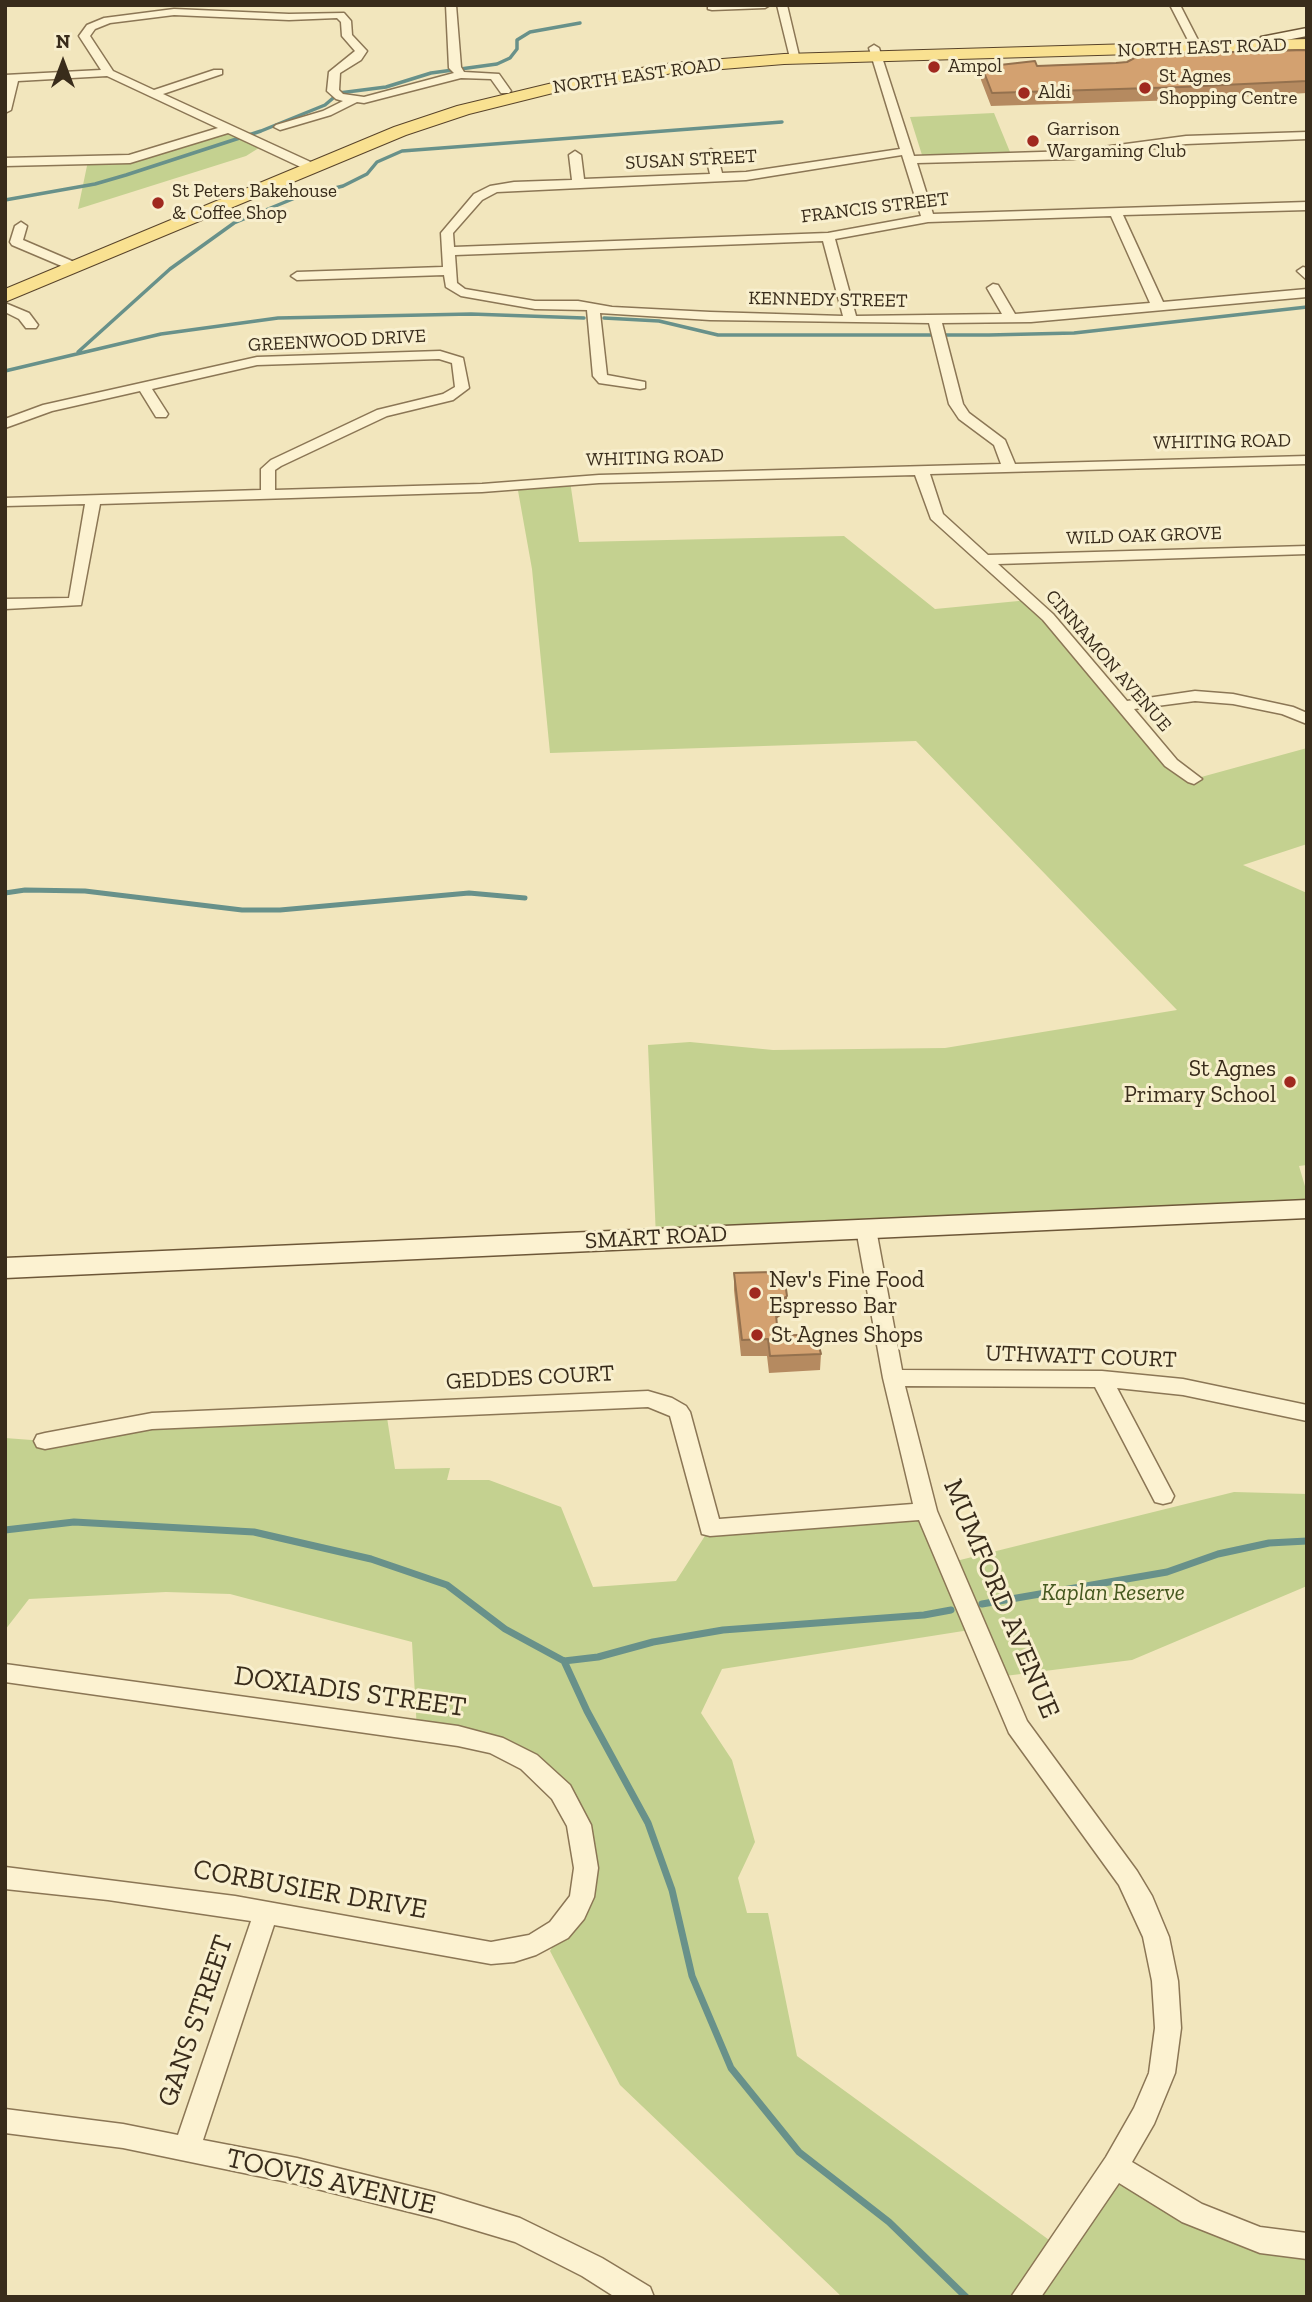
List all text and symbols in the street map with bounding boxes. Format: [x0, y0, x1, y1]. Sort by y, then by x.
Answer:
north arrow [28, 28, 98, 98]
text: N [56, 30, 70, 53]
street label: NORTH EAST ROAD [1117, 34, 1287, 62]
street label: NORTH EAST ROAD [551, 53, 723, 99]
place label: Ampol [948, 56, 1002, 78]
marker: Ampol [926, 59, 942, 75]
place label: St Agnes Shopping Centre [1159, 66, 1297, 110]
marker: St Agnes Shopping Centre [1137, 80, 1153, 96]
place label: Aldi [1038, 82, 1071, 104]
marker: Aldi [1016, 85, 1032, 101]
place label: Garrison Wargaming Club [1047, 119, 1186, 163]
marker: Garrison Wargaming Club [1025, 133, 1041, 149]
street label: SUSAN STREET [625, 145, 757, 175]
place label: St Peters Bakehouse & Coffee Shop [172, 181, 337, 225]
street label: FRANCIS STREET [800, 188, 950, 228]
marker: St Peters Bakehouse & Coffee Shop [150, 195, 166, 211]
street label: KENNEDY STREET [748, 287, 908, 313]
street label: GREENWOOD DRIVE [247, 325, 427, 357]
street label: WHITING ROAD [1153, 429, 1291, 455]
street label: WHITING ROAD [586, 444, 724, 472]
street label: WILD OAK GROVE [1066, 522, 1222, 550]
street label: CINNAMON AVENUE [1040, 586, 1176, 736]
place label: St Agnes Primary School [1124, 1055, 1276, 1109]
marker: St Agnes Primary School [1282, 1074, 1298, 1090]
street label: SMART ROAD [584, 1220, 728, 1256]
place label: Nev's Fine Food Espresso Bar [769, 1266, 924, 1320]
marker: Nev's Fine Food Espresso Bar [747, 1285, 763, 1301]
place label: St Agnes Shops [771, 1321, 923, 1349]
marker: St Agnes Shops [749, 1327, 765, 1343]
street label: UTHWATT COURT [985, 1340, 1177, 1374]
street label: GEDDES COURT [445, 1360, 615, 1396]
street label: MUMFORD AVENUE [935, 1474, 1067, 1724]
park label: Kaplan Reserve [1041, 1579, 1185, 1607]
street label: DOXIADIS STREET [232, 1659, 468, 1725]
street label: CORBUSIER DRIVE [191, 1853, 429, 1927]
street label: GANS STREET [151, 1931, 241, 2111]
street label: TOOVIS AVENUE [223, 2142, 439, 2222]

